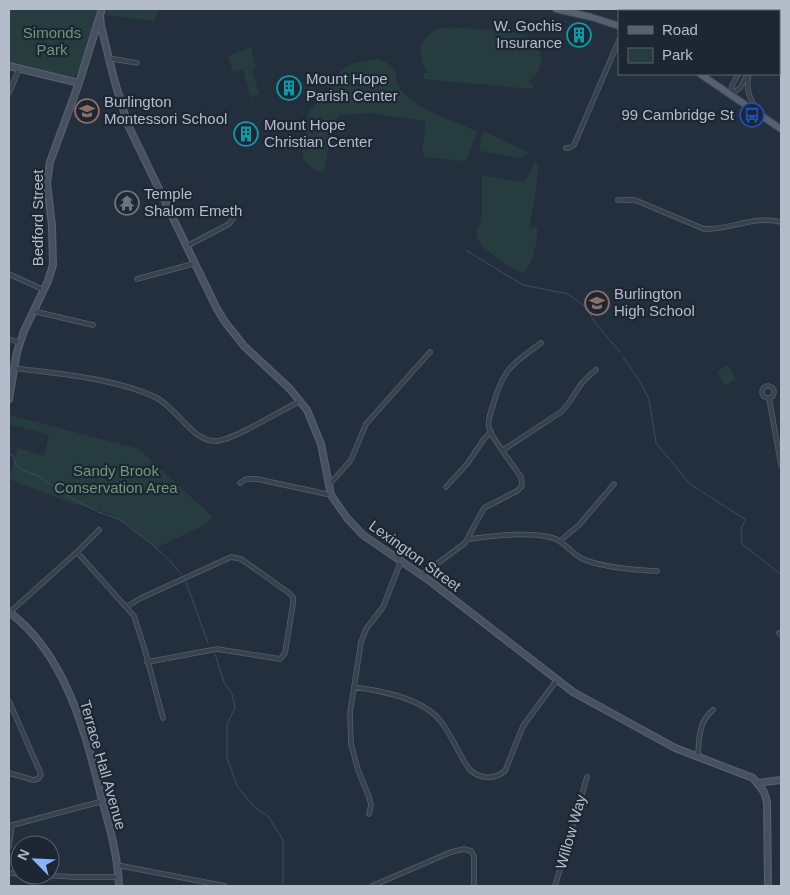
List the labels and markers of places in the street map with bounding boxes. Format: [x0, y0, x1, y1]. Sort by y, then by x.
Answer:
place label: W. Gochis Insurance [494, 17, 562, 51]
building icon: W. Gochis Insurance [566, 22, 592, 48]
place label: Mount Hope Parish Center [306, 70, 398, 104]
building icon: Mount Hope Parish Center [276, 75, 302, 101]
place label: Burlington Montessori School [104, 93, 227, 127]
school or university icon: Burlington Montessori School [74, 98, 100, 124]
bus stop icon: 99 Cambridge St [739, 102, 765, 128]
place label: 99 Cambridge St [621, 106, 735, 123]
place label: Mount Hope Christian Center [264, 116, 372, 150]
building icon: Mount Hope Christian Center [233, 121, 259, 147]
place label: Temple Shalom Emeth [144, 185, 242, 219]
temple icon: Temple Shalom Emeth [114, 190, 140, 216]
place label: Burlington High School [614, 285, 695, 319]
school or university icon: Burlington High School [584, 290, 610, 316]

